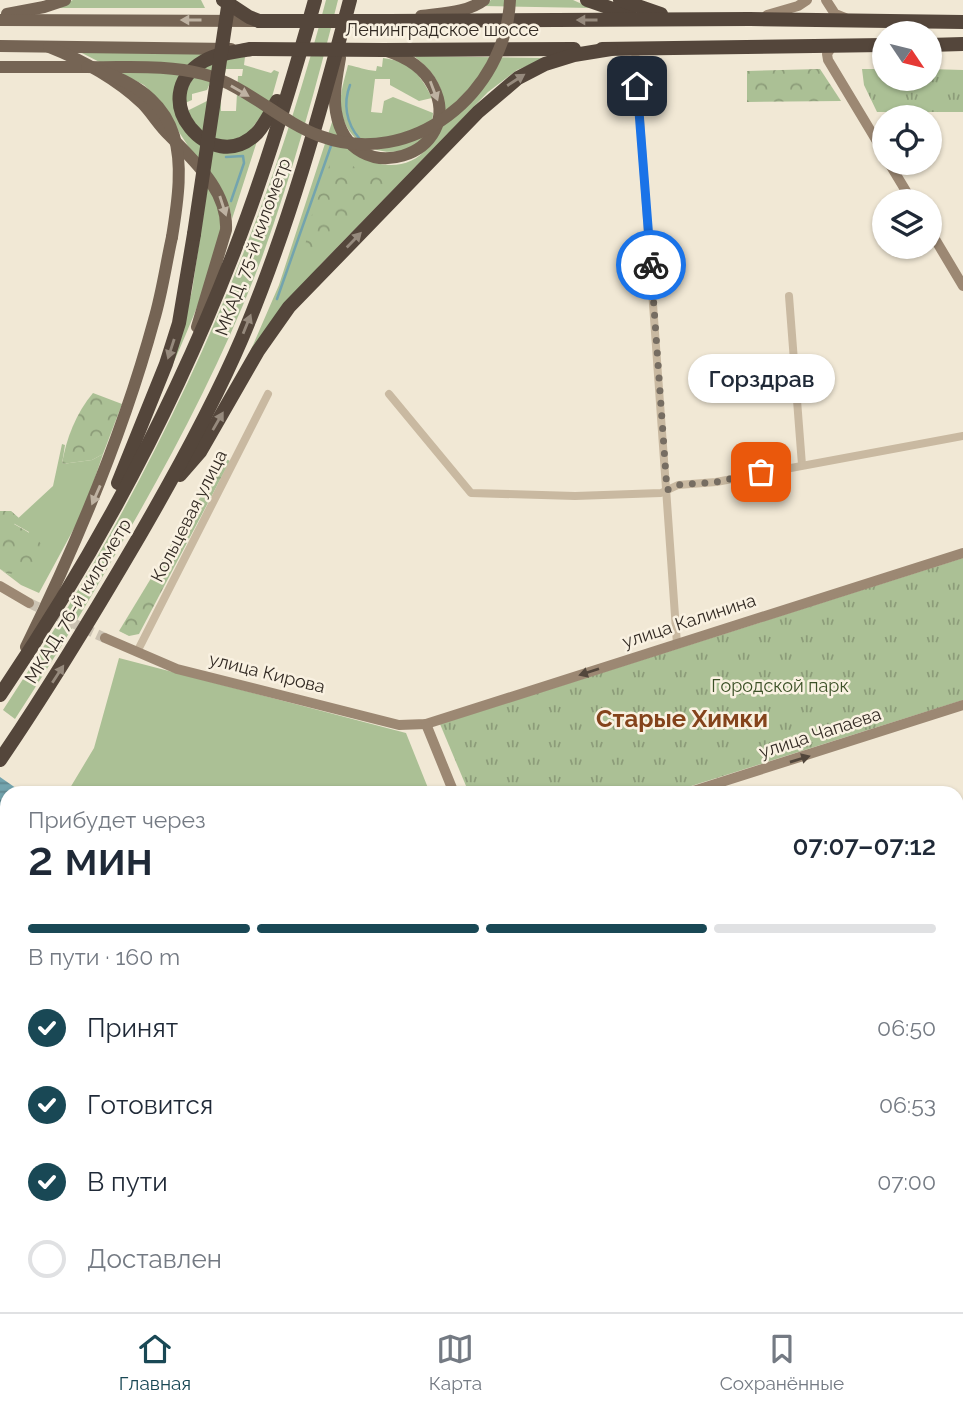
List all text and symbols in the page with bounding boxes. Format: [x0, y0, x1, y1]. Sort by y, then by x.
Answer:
one-way arrow [180, 14, 202, 26]
one-way arrow [575, 14, 597, 26]
street label: Ленинградское шоссе [345, 19, 539, 40]
north arrow [872, 21, 942, 91]
map controls [872, 21, 942, 259]
pin [607, 56, 667, 116]
icon: home [618, 67, 656, 105]
one-way arrow [506, 74, 526, 87]
one-way arrow [428, 81, 439, 102]
one-way arrow [231, 85, 250, 97]
button: locate [872, 105, 942, 175]
street label: МКАД, 75-й километр [211, 155, 294, 338]
button: layers [872, 189, 942, 259]
one-way arrow [218, 196, 228, 217]
courier [616, 230, 686, 300]
one-way arrow [345, 232, 361, 249]
icon: bike [632, 246, 670, 284]
one-way arrow [242, 313, 253, 334]
one-way arrow [165, 339, 176, 360]
callout: Горздрав [688, 353, 834, 402]
text: Горздрав [709, 365, 814, 392]
one-way arrow [212, 411, 224, 430]
pin [731, 442, 791, 502]
street label: Кольцевая улица [146, 446, 231, 585]
icon: bag [742, 453, 780, 491]
one-way arrow [90, 484, 101, 505]
street label: МКАД, 76-й километр [20, 514, 135, 687]
street label: улица Калинина [619, 589, 758, 652]
street label: улица Кирова [207, 648, 327, 697]
one-way arrow [51, 665, 65, 683]
one-way arrow [578, 667, 599, 678]
park label: Городской парк [711, 675, 849, 696]
street label: улица Чапаева [756, 703, 883, 762]
district label: Старые Химки [596, 704, 768, 733]
one-way arrow [789, 753, 810, 763]
text: Прибудет через [28, 806, 206, 833]
text: 07:07–07:12 [792, 831, 936, 861]
text: 2 мин [28, 832, 153, 886]
text: В пути · 160 m [28, 943, 180, 970]
icon: check [28, 1009, 66, 1047]
text: Принят [87, 1013, 178, 1043]
text: 06:50 [877, 1014, 936, 1041]
icon: check [28, 1086, 66, 1124]
text: Готовится [87, 1090, 213, 1120]
text: 06:53 [879, 1091, 936, 1118]
icon: check [28, 1163, 66, 1201]
text: В пути [87, 1167, 168, 1197]
text: 07:00 [877, 1168, 936, 1195]
text: Доставлен [87, 1244, 222, 1274]
tab: Главная [119, 1330, 191, 1394]
tab: Карта [429, 1330, 482, 1394]
tab: Сохранённые [720, 1330, 844, 1394]

